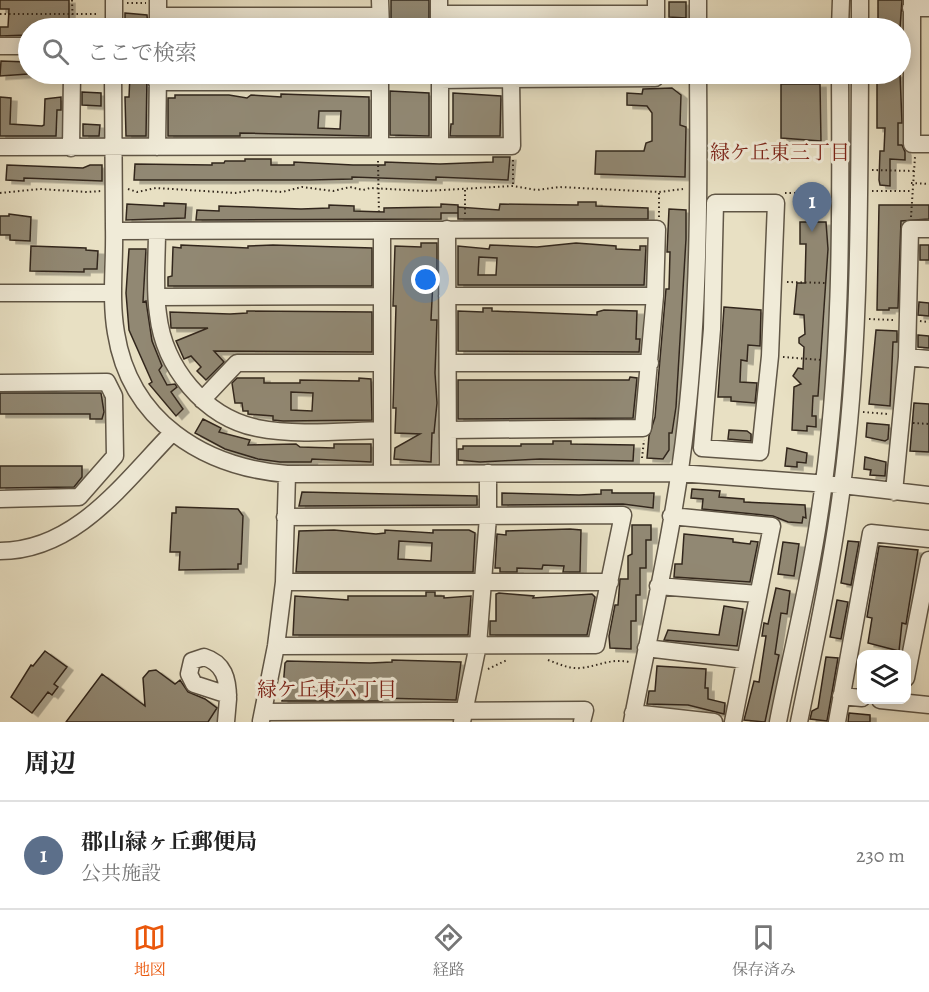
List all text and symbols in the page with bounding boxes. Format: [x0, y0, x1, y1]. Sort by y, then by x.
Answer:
search box [18, 18, 911, 84]
icon: search [39, 35, 72, 68]
text: ここで検索 [87, 38, 197, 68]
district label: 緑ケ丘東三丁目 [710, 139, 850, 166]
pin: 1 [792, 182, 832, 232]
your location [411, 265, 440, 294]
map controls [857, 650, 911, 704]
button: layers [857, 650, 911, 704]
district label: 緑ケ丘東六丁目 [257, 676, 397, 703]
text: 周辺 [24, 746, 76, 781]
text: 郡山緑ヶ丘郵便局 [81, 827, 257, 857]
text: 1 [40, 842, 47, 869]
text: 230 m [856, 842, 905, 869]
text: 公共施設 [81, 860, 161, 887]
tab: 地図 [133, 921, 166, 981]
tab: 経路 [432, 921, 465, 981]
tab: 保存済み [732, 921, 796, 981]

